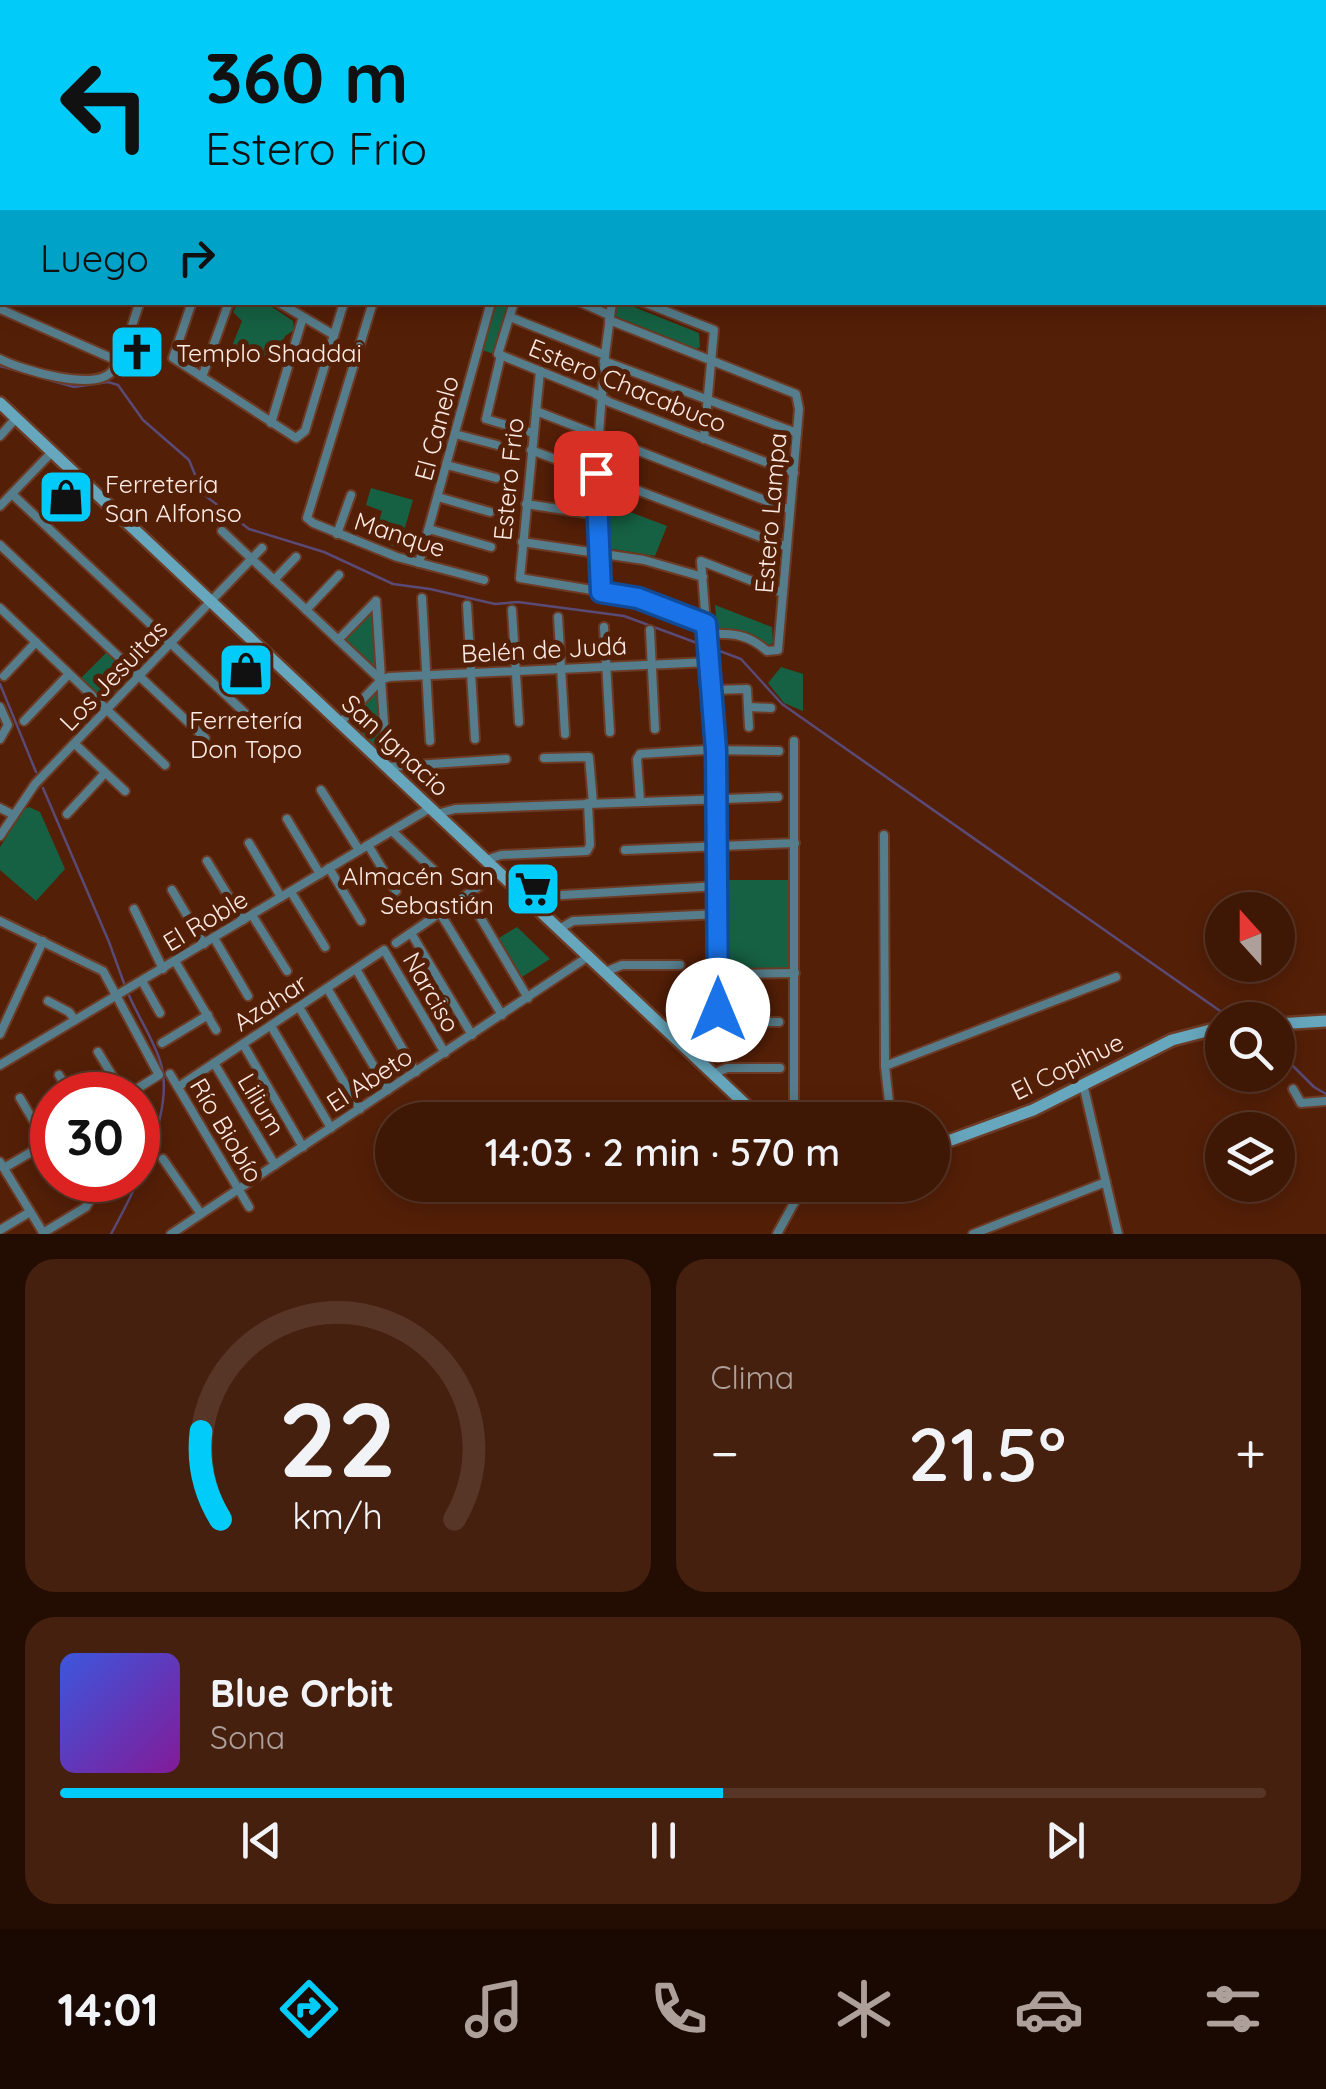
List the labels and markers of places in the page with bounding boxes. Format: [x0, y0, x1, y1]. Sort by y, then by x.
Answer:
church icon: Templo Shaddai [107, 322, 167, 382]
place label: Templo Shaddai [176, 337, 362, 368]
pin [554, 431, 639, 516]
shop icon: Ferretería San Alfonso [36, 467, 96, 527]
place label: Ferretería San Alfonso [105, 468, 242, 528]
shop icon: Ferretería Don Topo [216, 640, 276, 700]
place label: Ferretería Don Topo [189, 704, 303, 764]
supermarket icon: Almacén San Sebastián [503, 859, 563, 919]
place label: Almacén San Sebastián [342, 860, 494, 920]

